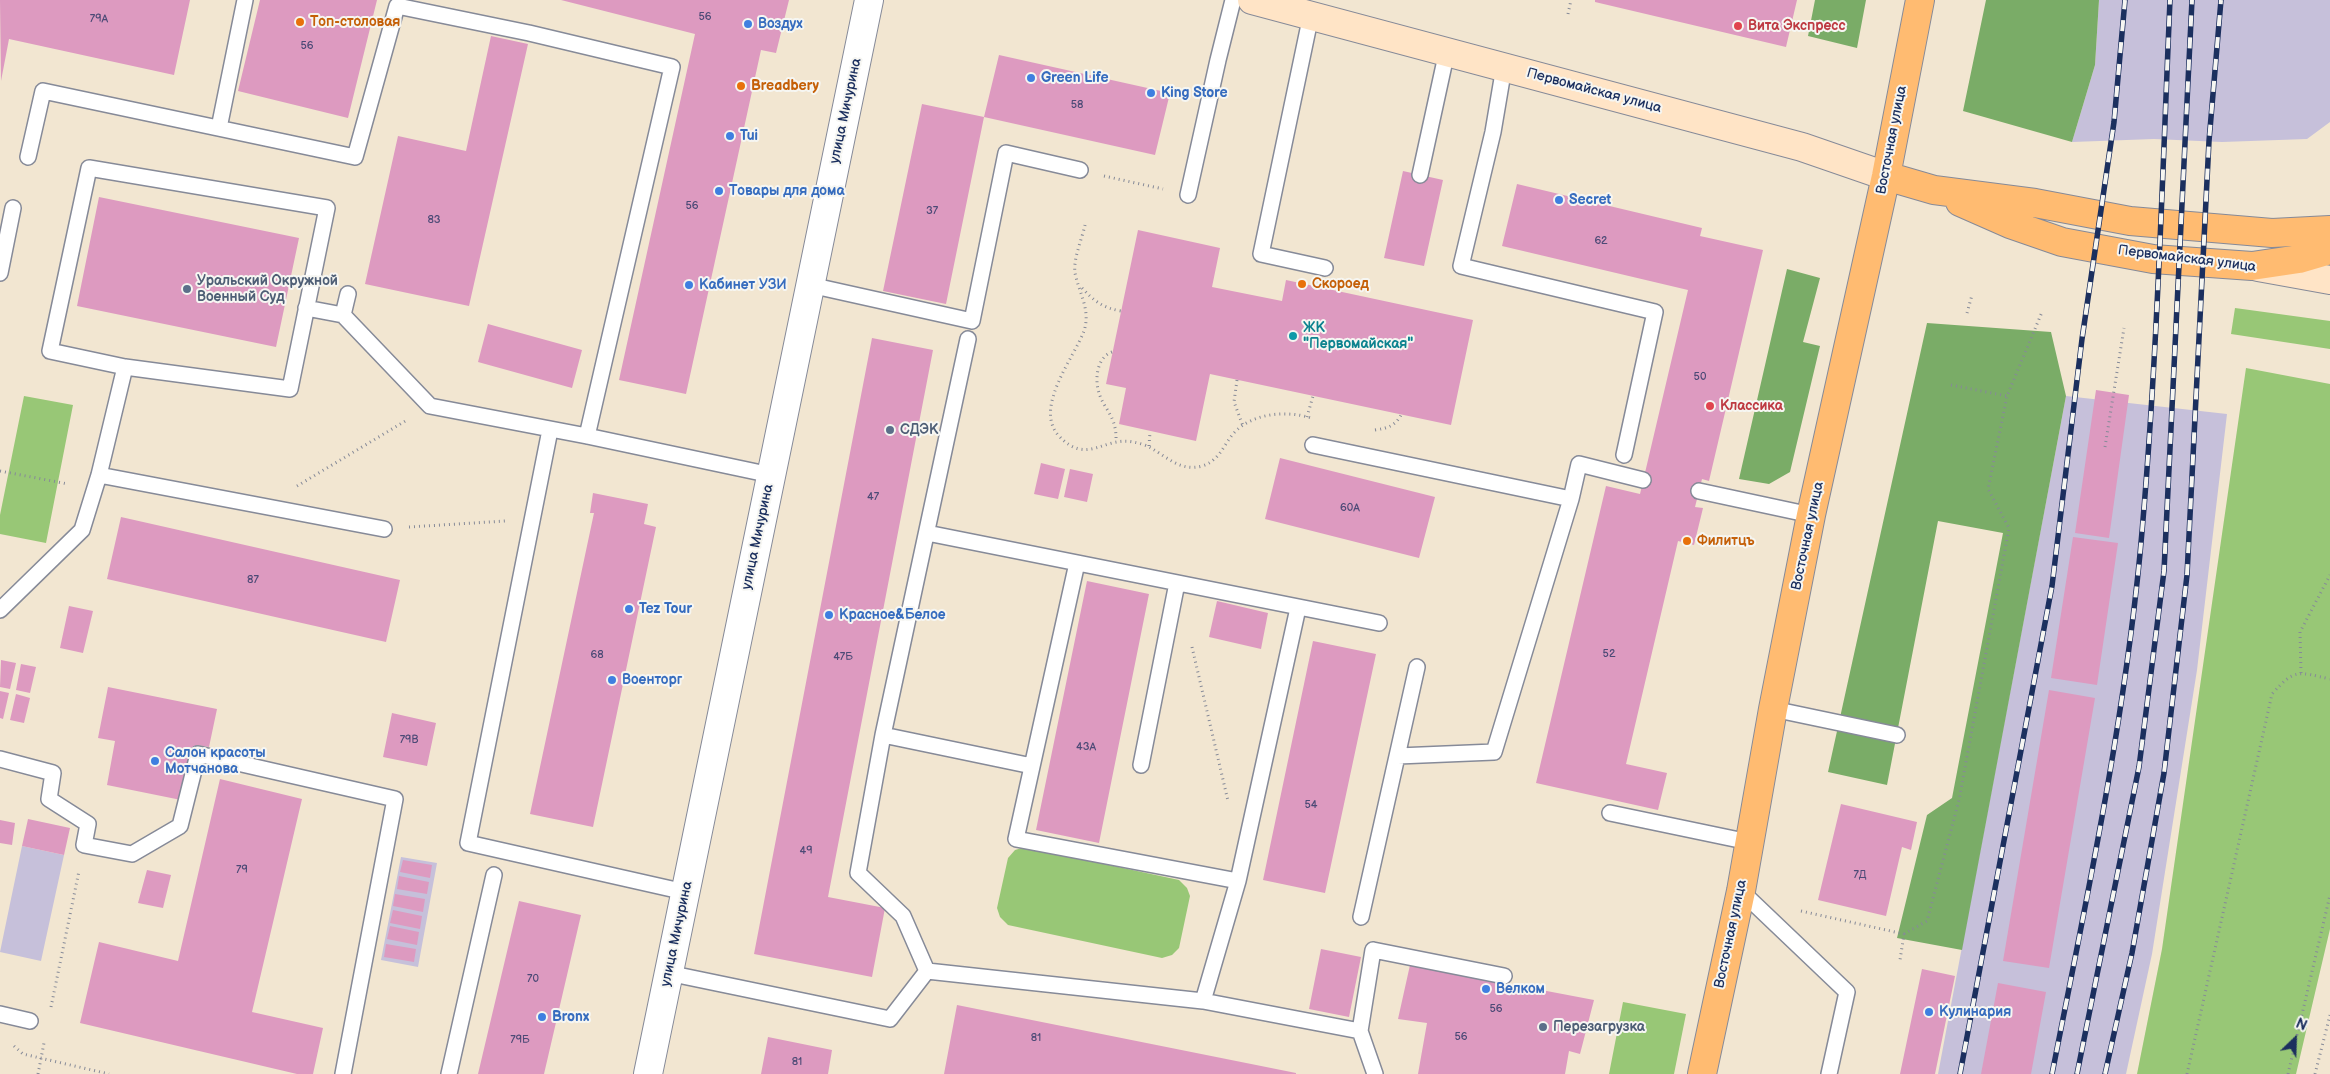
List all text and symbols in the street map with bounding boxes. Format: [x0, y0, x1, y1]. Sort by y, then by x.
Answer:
house number: 56 [698, 10, 712, 24]
house number: 79А [90, 12, 108, 26]
place label: Топ-столовая [310, 14, 400, 30]
marker: Топ-столовая [294, 16, 306, 28]
place label: Воздух [758, 16, 803, 32]
marker: Воздух [742, 18, 754, 30]
place label: Вита Экспресс [1748, 18, 1845, 34]
marker: Вита Экспресс [1732, 20, 1744, 32]
house number: 56 [300, 39, 314, 53]
street label: улица Мичурина [827, 57, 865, 165]
street label: Первомайская улица [1525, 65, 1663, 117]
place label: Green Life [1041, 70, 1109, 86]
marker: Green Life [1025, 72, 1037, 84]
place label: Breadbery [751, 78, 819, 94]
marker: Breadbery [735, 80, 747, 92]
street label: Восточная улица [1873, 84, 1911, 196]
place label: King Store [1161, 85, 1227, 101]
marker: King Store [1145, 87, 1157, 99]
house number: 58 [1071, 98, 1083, 112]
place label: Tui [740, 128, 758, 144]
marker: Tui [724, 130, 736, 142]
place label: Товары для дома [729, 183, 845, 199]
marker: Товары для дома [713, 185, 725, 197]
place label: Secret [1569, 192, 1611, 208]
marker: Secret [1553, 194, 1565, 206]
house number: 56 [685, 199, 699, 213]
house number: 37 [926, 204, 938, 218]
house number: 83 [427, 213, 441, 227]
house number: 62 [1594, 234, 1608, 248]
street label: Первомайская улица [2117, 242, 2257, 276]
place label: Уральский Окружной Военный Суд [197, 273, 338, 306]
place label: Скороед [1312, 276, 1369, 292]
place label: Кабинет УЗИ [699, 277, 787, 293]
marker: Скороед [1296, 278, 1308, 290]
marker: Кабинет УЗИ [683, 279, 695, 291]
marker: Уральский Окружной Военный Суд [181, 283, 193, 295]
place label: ЖК "Первомайская" [1303, 320, 1413, 352]
marker: ЖК "Первомайская" [1287, 330, 1299, 342]
house number: 50 [1694, 370, 1706, 384]
place label: Классика [1720, 398, 1783, 414]
marker: Классика [1704, 400, 1716, 412]
place label: СДЭК [900, 422, 938, 438]
marker: СДЭК [884, 424, 896, 436]
street label: Восточная улица [1788, 480, 1828, 592]
street label: улица Мичурина [739, 483, 777, 591]
house number: 47 [867, 490, 879, 504]
house number: 60А [1340, 501, 1360, 515]
place label: Филитцъ [1697, 533, 1754, 549]
marker: Филитцъ [1681, 535, 1693, 547]
house number: 87 [247, 573, 259, 587]
place label: Tez Tour [639, 601, 692, 617]
marker: Tez Tour [623, 603, 635, 615]
place label: Красное&Белое [839, 607, 946, 623]
marker: Красное&Белое [823, 609, 835, 621]
house number: 52 [1603, 647, 1615, 661]
house number: 68 [590, 648, 604, 662]
house number: 47Б [833, 650, 853, 664]
place label: Военторг [622, 672, 682, 688]
marker: Военторг [606, 674, 618, 686]
house number: 79В [400, 733, 418, 747]
house number: 43А [1076, 740, 1096, 754]
place label: Салон красоты Мотчанова [165, 745, 266, 778]
marker: Салон красоты Мотчанова [149, 755, 161, 767]
house number: 54 [1304, 798, 1318, 812]
house number: 49 [799, 844, 813, 858]
house number: 79 [236, 863, 248, 877]
house number: 7Д [1853, 868, 1867, 882]
street label: Восточная улица [1711, 878, 1751, 990]
street label: улица Мичурина [658, 880, 696, 988]
house number: 70 [527, 972, 539, 986]
place label: Велком [1496, 981, 1545, 997]
marker: Велком [1480, 983, 1492, 995]
house number: 56 [1489, 1002, 1503, 1016]
place label: Кулинария [1939, 1004, 2011, 1020]
marker: Кулинария [1923, 1006, 1935, 1018]
place label: Bronx [552, 1009, 589, 1025]
marker: Bronx [536, 1011, 548, 1023]
north arrow [2270, 1014, 2320, 1064]
text: N [2293, 1015, 2310, 1035]
place label: Перезагрузка [1553, 1019, 1645, 1035]
marker: Перезагрузка [1537, 1021, 1549, 1033]
house number: 56 [1454, 1030, 1468, 1044]
house number: 81 [1031, 1031, 1041, 1045]
house number: 79Б [510, 1033, 530, 1047]
house number: 81 [792, 1055, 802, 1069]

